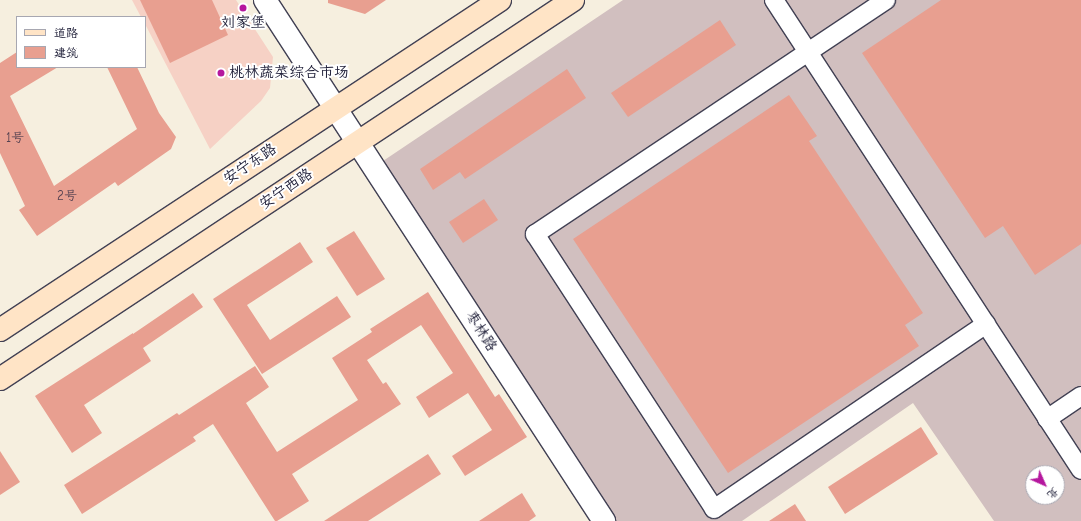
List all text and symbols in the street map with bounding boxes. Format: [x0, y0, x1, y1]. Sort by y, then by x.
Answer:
marker: 刘家堡 [238, 3, 248, 13]
place label: 刘家堡 [221, 14, 265, 32]
legend [16, 16, 146, 68]
text: 道路 [54, 26, 78, 40]
text: 建筑 [54, 46, 78, 60]
place label: 桃林蔬菜综合市场 [229, 64, 349, 82]
marker: 桃林蔬菜综合市场 [216, 68, 226, 78]
house number: 1号 [6, 130, 24, 146]
street label: 安宁东路 [220, 140, 280, 188]
street label: 安宁西路 [256, 165, 316, 213]
house number: 2号 [57, 188, 77, 204]
street label: 枣林路 [461, 307, 501, 355]
north arrow [1025, 465, 1065, 505]
text: 北 [1045, 485, 1062, 502]

